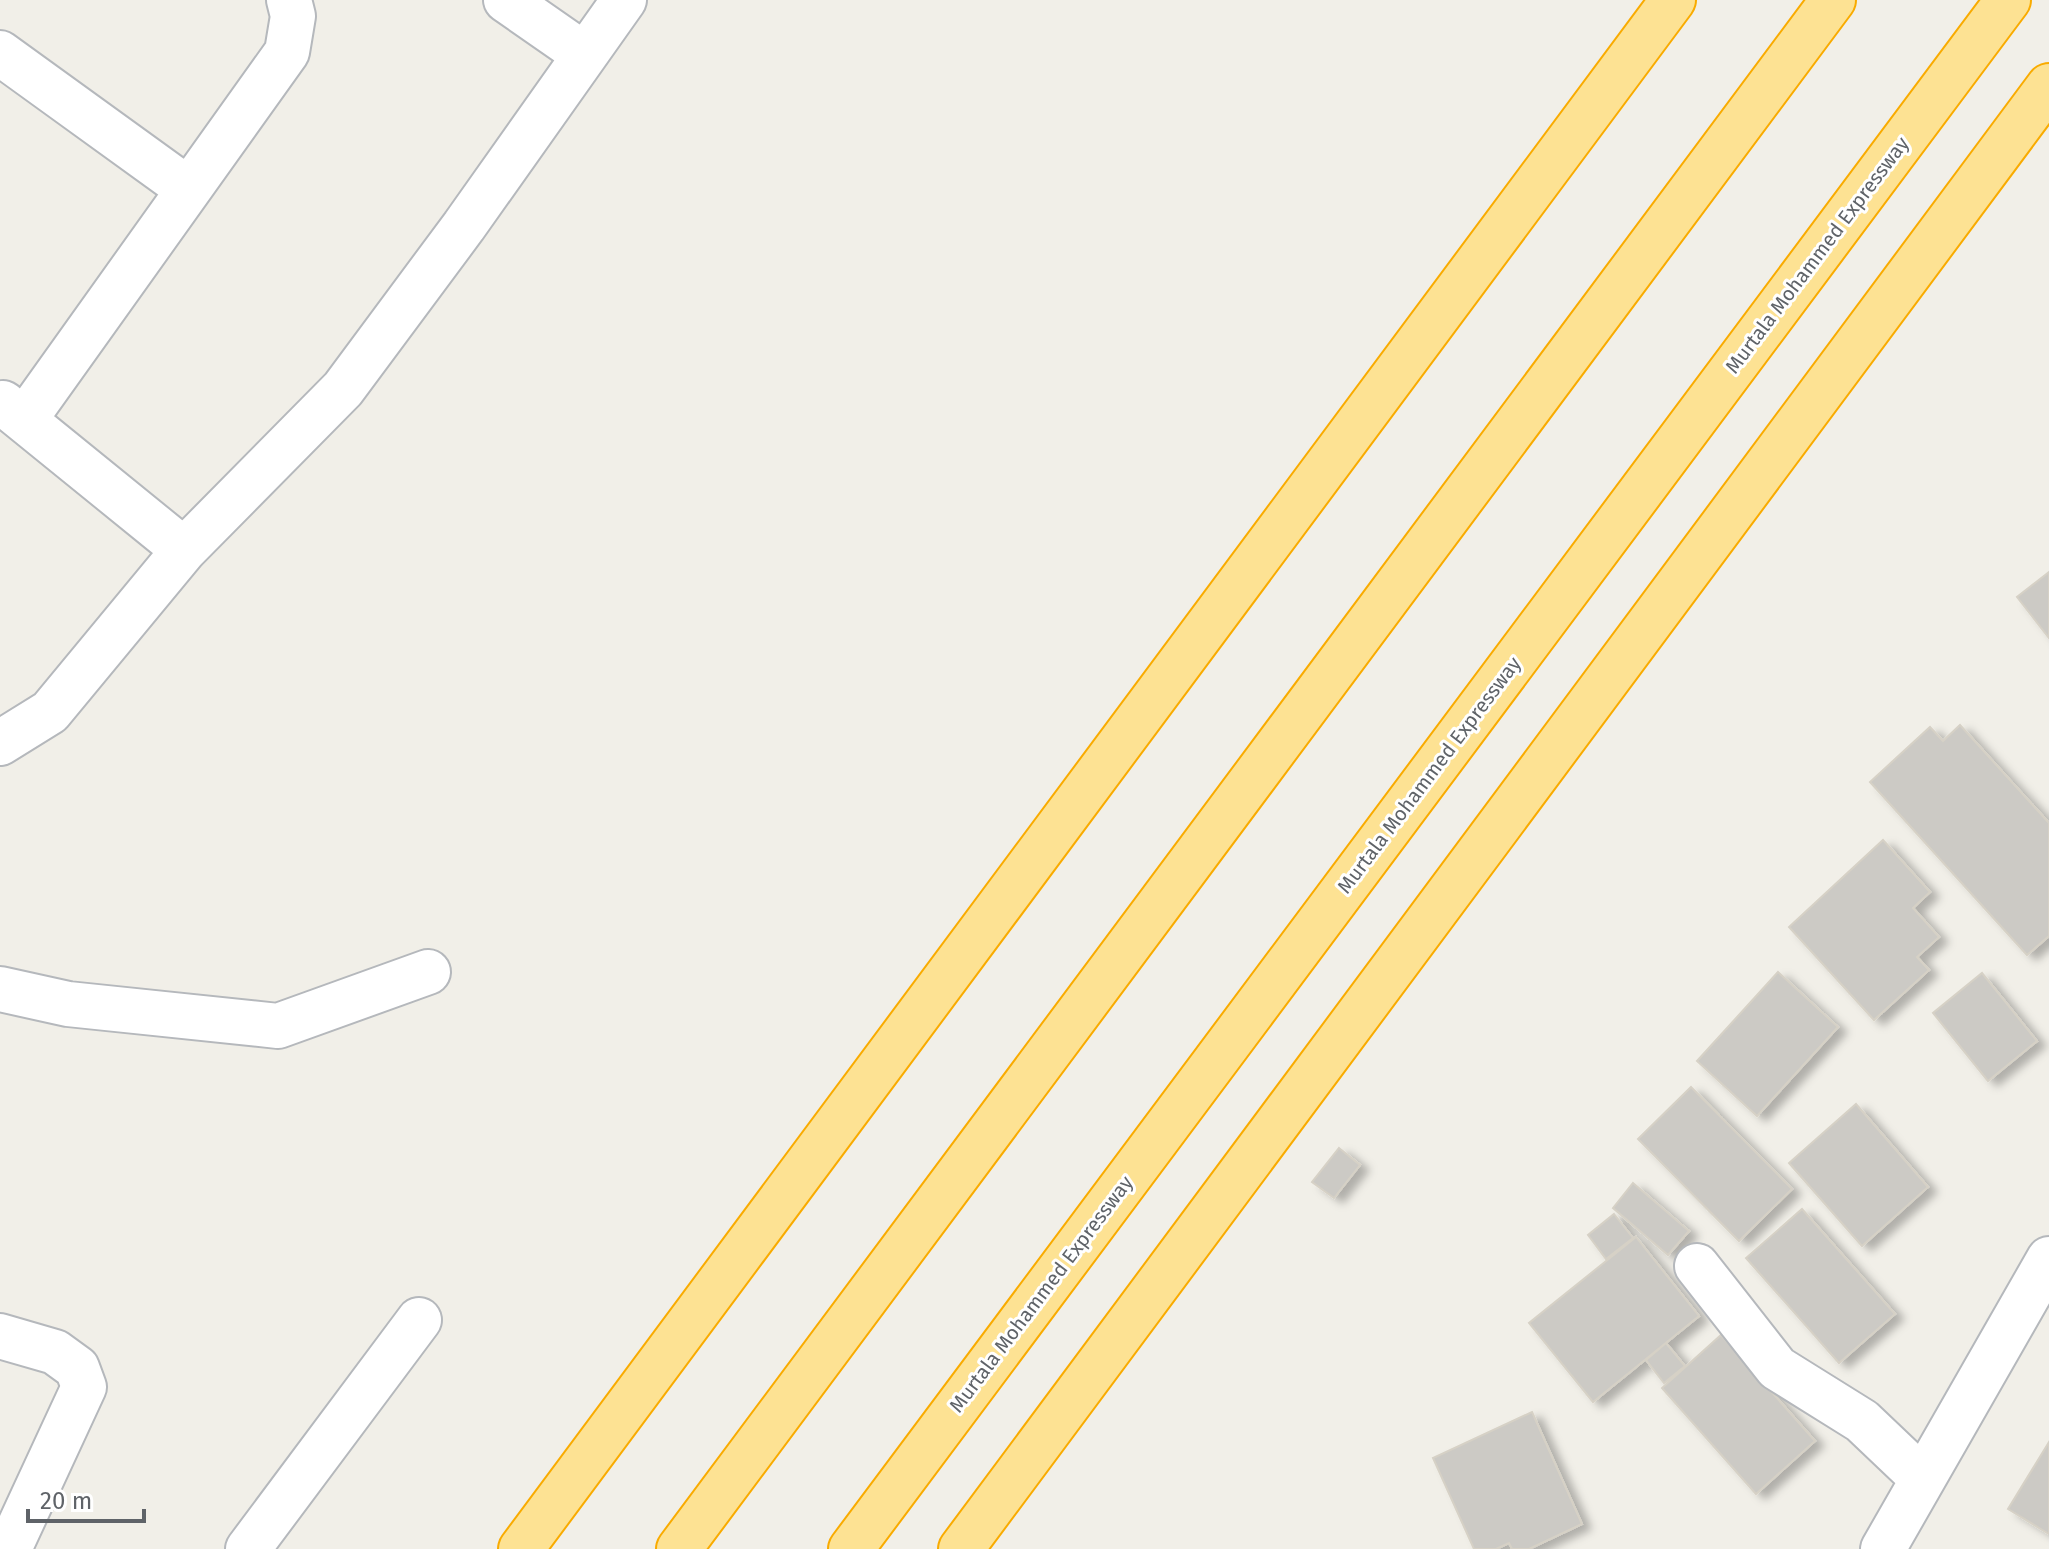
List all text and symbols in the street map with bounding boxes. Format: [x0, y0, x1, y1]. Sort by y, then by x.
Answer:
street label: Murtala Mohammed Expressway [1720, 132, 1914, 378]
street label: Murtala Mohammed Expressway [1332, 652, 1526, 898]
street label: Murtala Mohammed Expressway [944, 1171, 1138, 1417]
scale bar [28, 1473, 144, 1523]
text: 20 m [40, 1487, 92, 1515]

